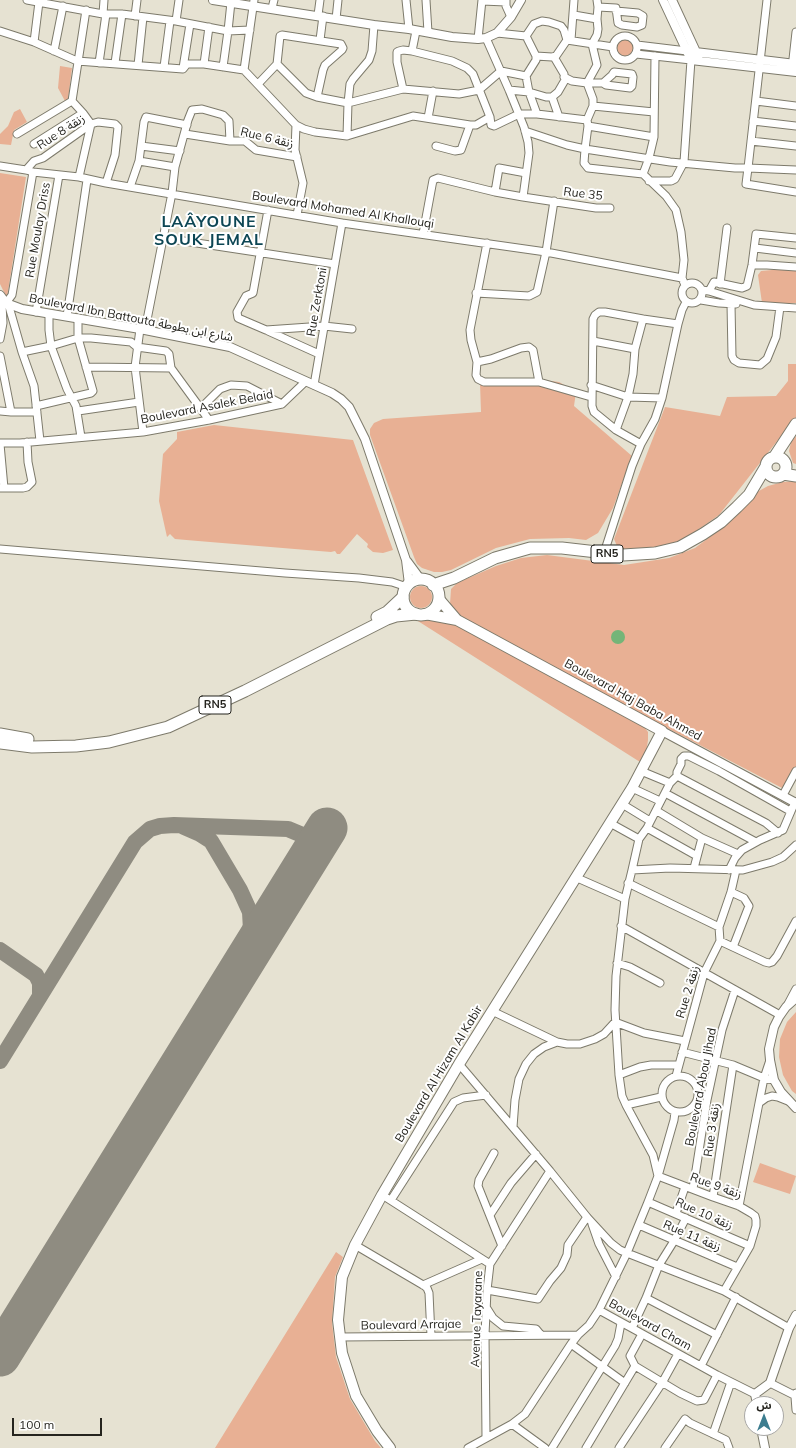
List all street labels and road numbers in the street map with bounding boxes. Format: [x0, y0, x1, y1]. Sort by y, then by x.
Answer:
street label: Rue 8 زنقة [34, 111, 88, 153]
street label: Rue 6 زنقة [239, 124, 295, 152]
street label: Rue Moulay Driss [23, 181, 53, 279]
street label: Rue 35 [563, 184, 603, 204]
street label: Boulevard Mohamed Al Khallouqi [251, 188, 435, 232]
street label: Rue Zerktoni [304, 266, 330, 338]
street label: Boulevard Ibn Battouta شارع ابن بطوطة [28, 291, 234, 345]
street label: Boulevard Asalek Belaid [140, 387, 274, 427]
road number: RN5 [591, 545, 623, 563]
street label: Boulevard Haj Baba Ahmed [562, 656, 704, 744]
road number: RN5 [199, 696, 231, 714]
street label: Rue 2 زنقة [673, 964, 703, 1020]
street label: Boulevard Al Hizam Al Kabir [392, 1003, 486, 1145]
street label: Boulevard Abou Jihad [682, 1026, 720, 1148]
street label: Rue 3 زنقة [701, 1102, 723, 1158]
street label: Rue 9 زنقة [688, 1170, 744, 1202]
street label: Rue 10 زنقة [673, 1195, 735, 1233]
street label: Rue 11 زنقة [661, 1217, 723, 1255]
street label: Avenue Tayarane [468, 1270, 486, 1368]
street label: Boulevard Cham [606, 1296, 694, 1354]
street label: Boulevard Arrajae [361, 1317, 461, 1333]

